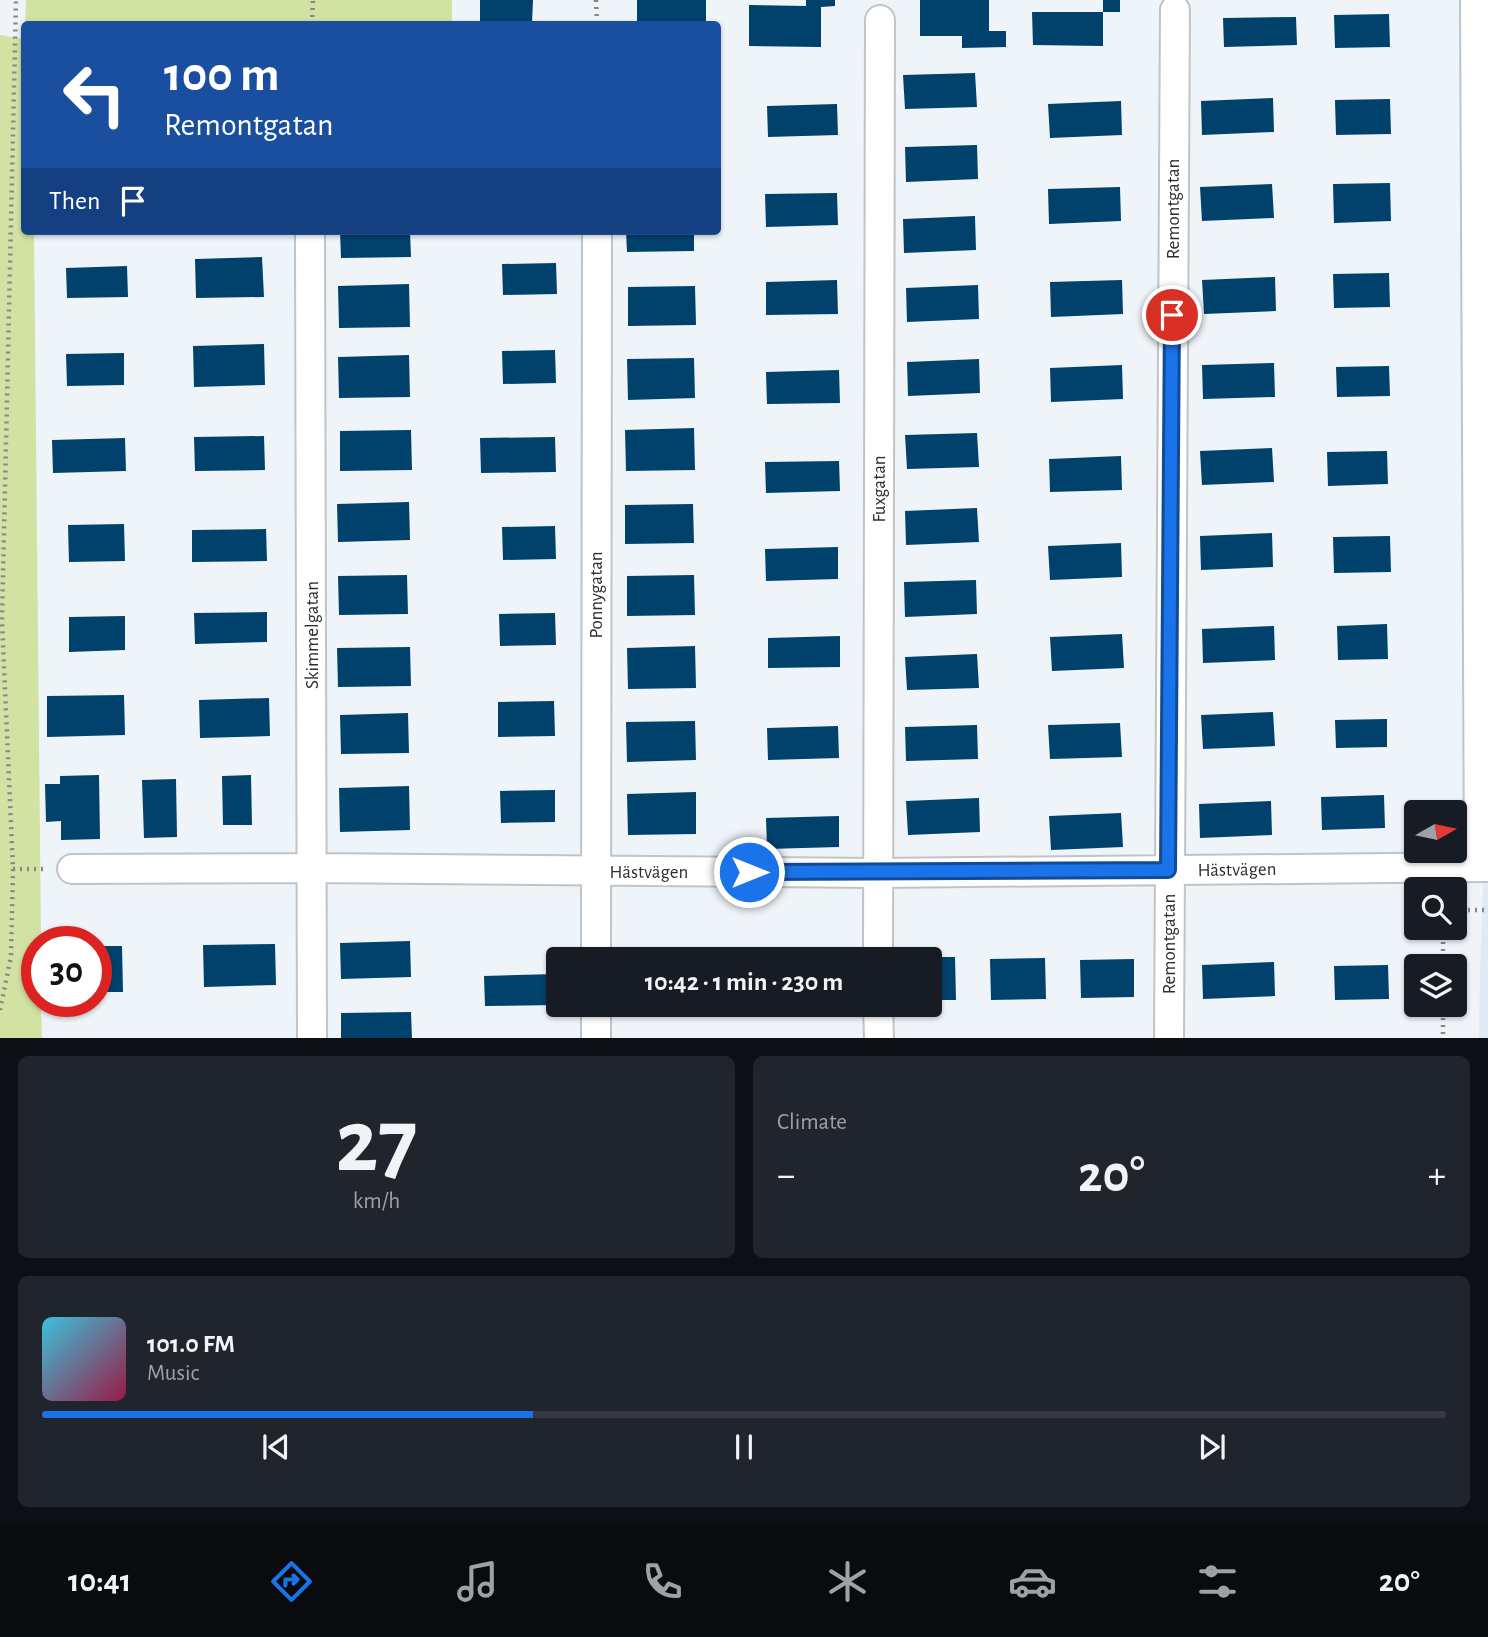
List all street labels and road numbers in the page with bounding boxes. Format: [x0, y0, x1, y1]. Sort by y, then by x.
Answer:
street label: Remontgatan [1164, 159, 1183, 259]
street label: Fuxgatan [870, 455, 889, 523]
street label: Ponnygatan [587, 551, 606, 639]
street label: Skimmelgatan [303, 581, 322, 689]
street label: Hästvägen [1197, 860, 1277, 880]
street label: Hästvägen [610, 863, 688, 882]
street label: Remontgatan [1160, 894, 1179, 994]

